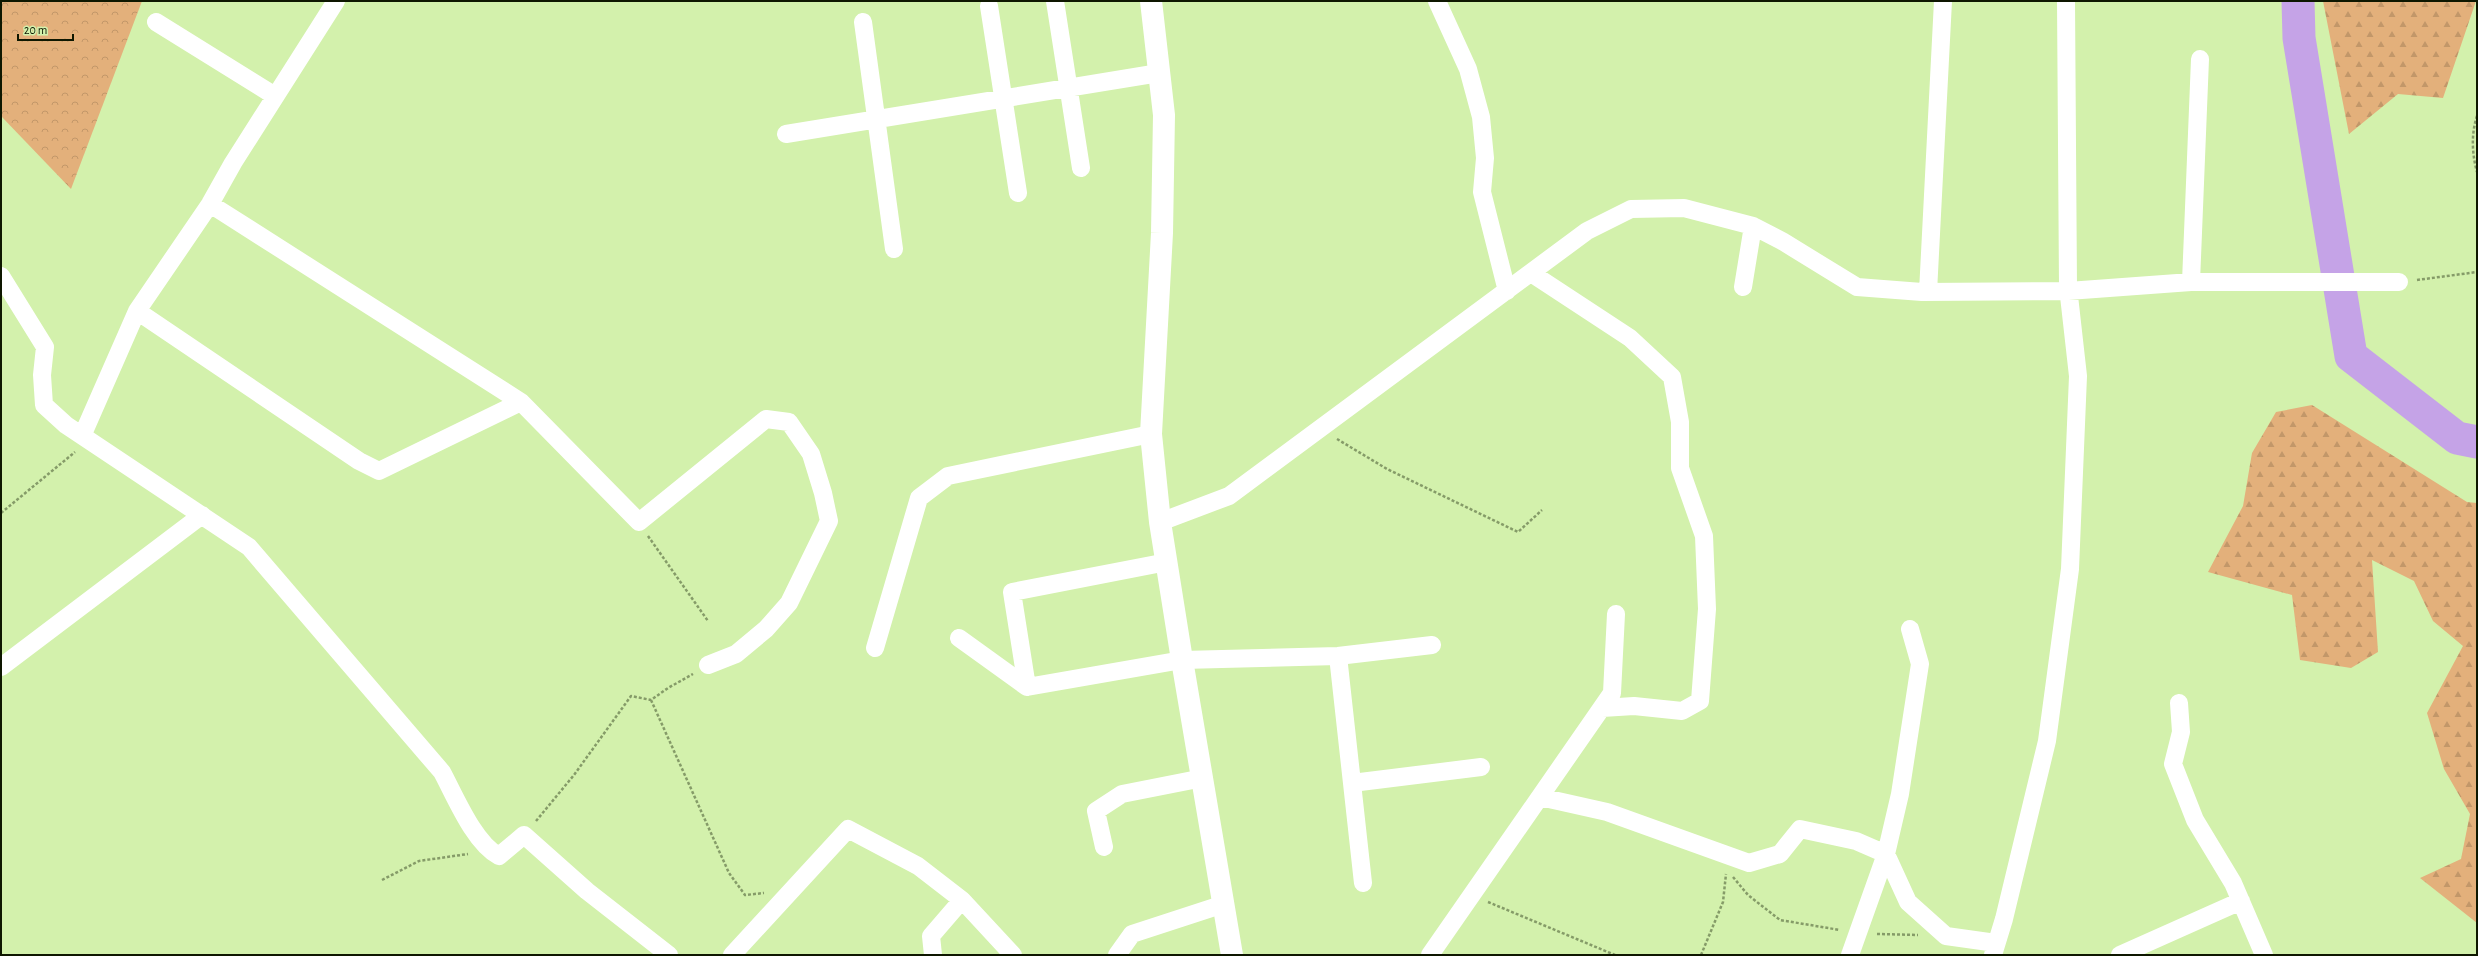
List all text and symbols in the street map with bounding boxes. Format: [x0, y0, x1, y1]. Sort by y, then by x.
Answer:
scale bar [18, 16, 73, 42]
text: 20 m [24, 24, 47, 36]

